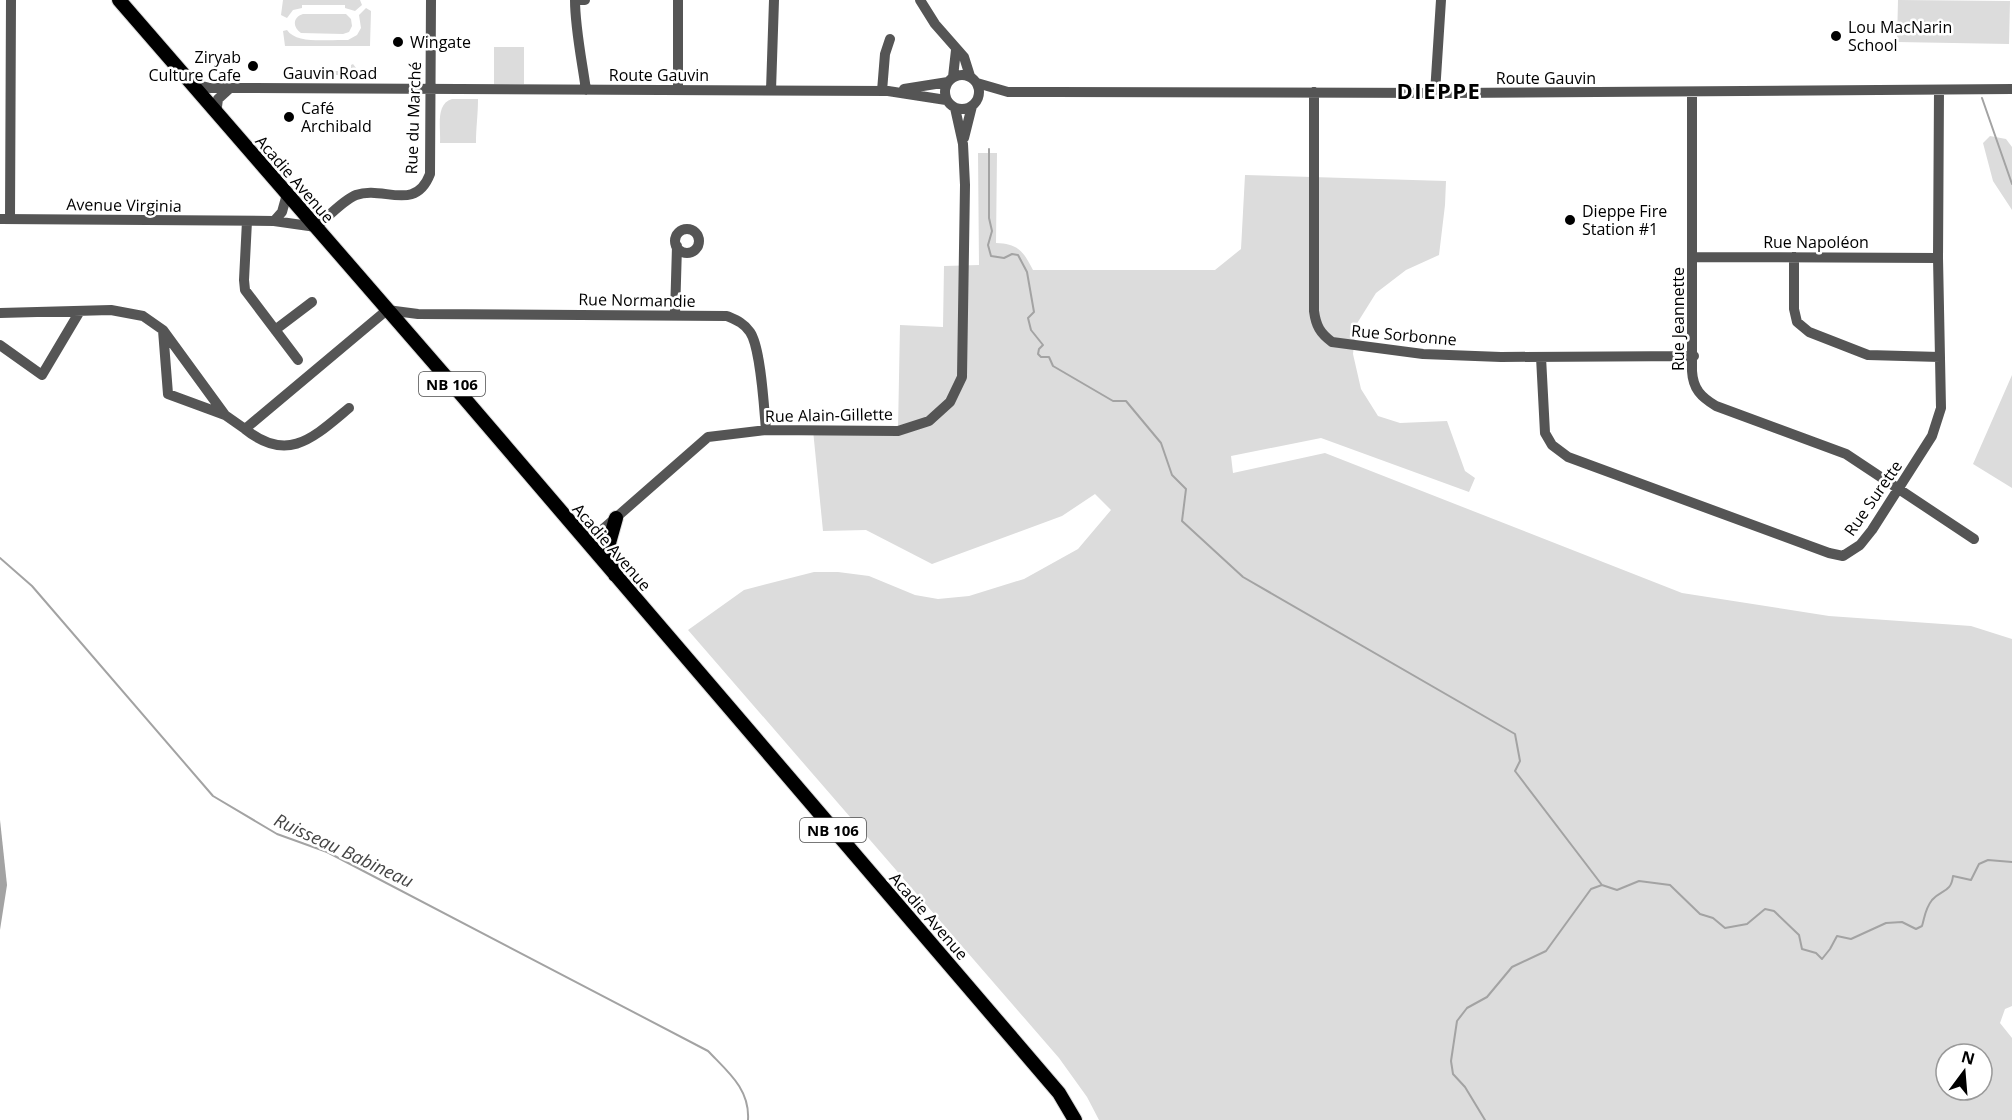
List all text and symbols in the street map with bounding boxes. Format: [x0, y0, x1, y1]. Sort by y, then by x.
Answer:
place label: Lou MacNarin School [1848, 16, 1952, 56]
marker: Lou MacNarin School [1829, 29, 1843, 43]
place label: Wingate [410, 31, 471, 53]
marker: Wingate [391, 35, 405, 49]
place label: Ziryab Culture Cafe [149, 46, 241, 86]
marker: Ziryab Culture Cafe [246, 59, 260, 73]
street label: Rue du Marché [400, 61, 426, 175]
street label: Gauvin Road [283, 62, 377, 84]
street label: Route Gauvin [609, 64, 709, 86]
street label: Route Gauvin [1496, 67, 1596, 89]
district label: DIEPPE [1397, 75, 1481, 105]
place label: Café Archibald [301, 97, 372, 137]
marker: Café Archibald [282, 110, 296, 124]
street label: Acadie Avenue [251, 131, 339, 227]
street label: Avenue Virginia [66, 193, 182, 217]
place label: Dieppe Fire Station #1 [1582, 200, 1667, 240]
marker: Dieppe Fire Station #1 [1563, 213, 1577, 227]
street label: Rue Napoléon [1763, 231, 1869, 253]
street label: Rue Jeannette [1667, 267, 1689, 371]
street label: Rue Normandie [578, 288, 696, 312]
street label: Rue Sorbonne [1350, 319, 1458, 351]
road number: NB 106 [419, 372, 485, 396]
street label: Rue Alain-Gillette [765, 403, 893, 427]
street label: Rue Surette [1839, 456, 1907, 540]
street label: Acadie Avenue [568, 499, 656, 595]
water label: Ruisseau Babineau [271, 807, 417, 893]
road number: NB 106 [800, 818, 866, 842]
street label: Acadie Avenue [885, 868, 973, 964]
north arrow [1934, 1042, 1994, 1102]
text: N [1959, 1045, 1977, 1070]

